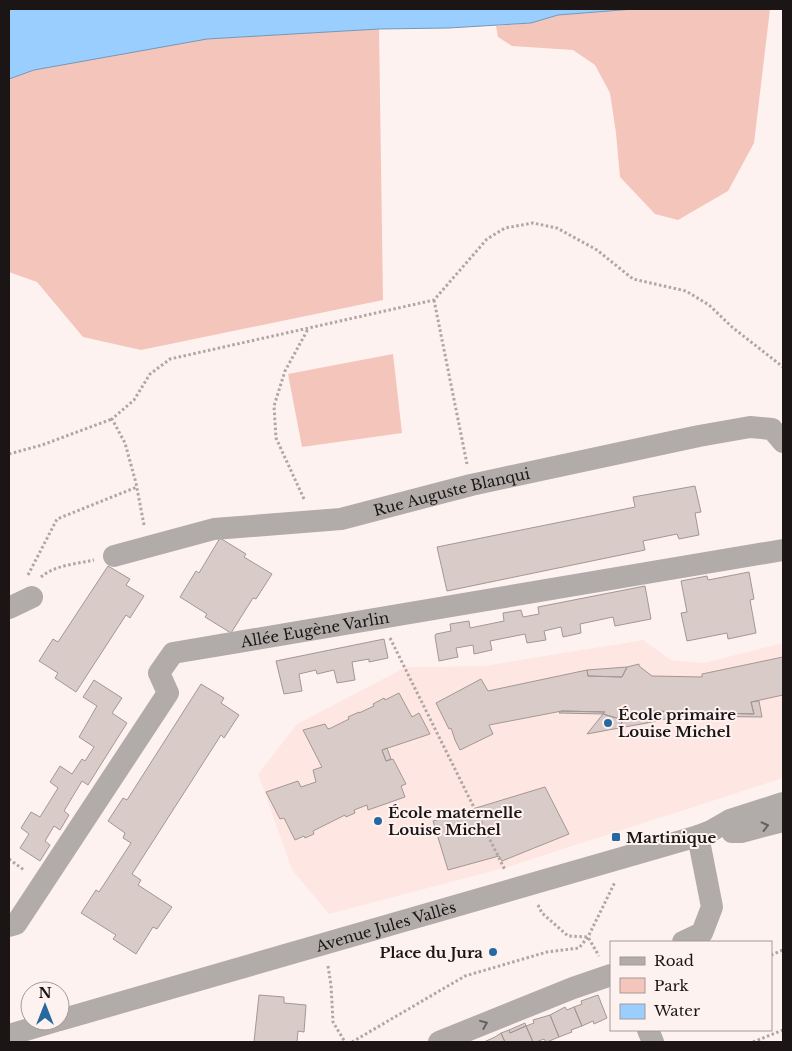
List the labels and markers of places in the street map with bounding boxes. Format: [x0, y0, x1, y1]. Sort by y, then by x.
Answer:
place label: École primaire Louise Michel [618, 705, 736, 741]
marker: École primaire Louise Michel [602, 717, 614, 729]
place label: École maternelle Louise Michel [388, 803, 522, 839]
marker: École maternelle Louise Michel [372, 815, 384, 827]
place label: Martinique [626, 828, 716, 847]
marker: Martinique [610, 831, 622, 843]
place label: Place du Jura [379, 943, 483, 962]
marker: Place du Jura [487, 946, 499, 958]

